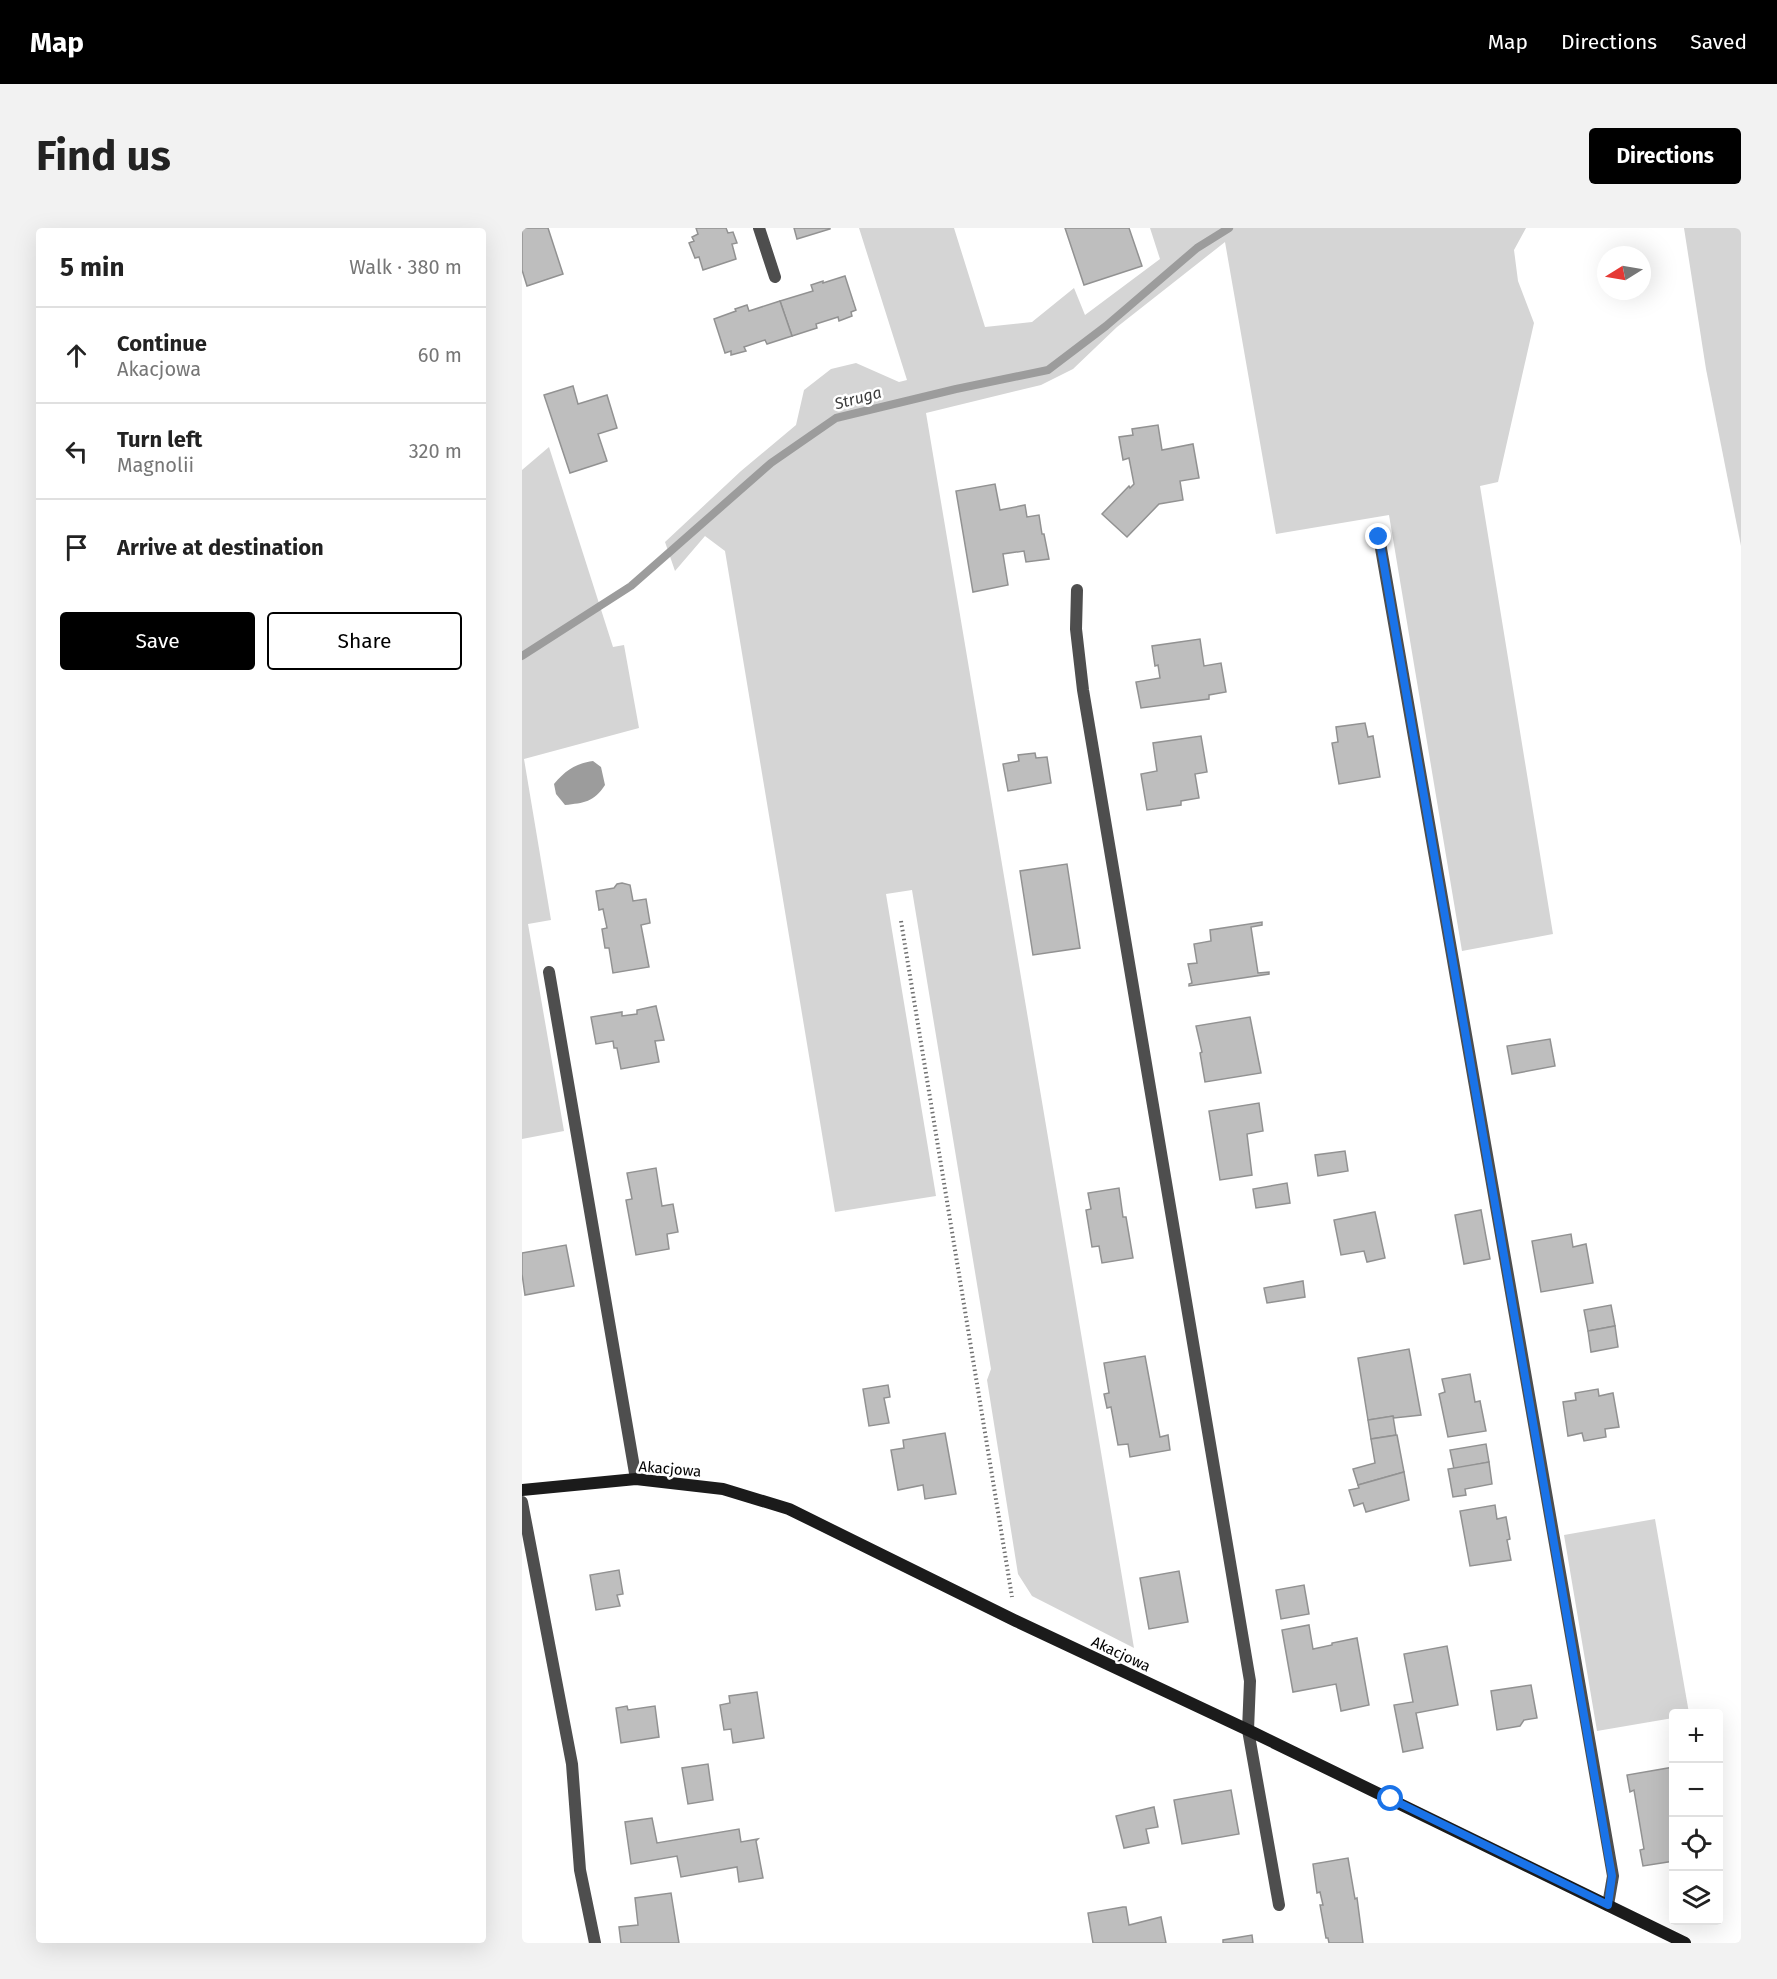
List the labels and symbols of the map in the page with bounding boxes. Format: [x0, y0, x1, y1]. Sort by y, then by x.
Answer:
north arrow [1597, 246, 1651, 300]
water label: Struga [831, 383, 884, 414]
route end [1365, 523, 1391, 549]
street label: Akacjowa [638, 1457, 702, 1481]
street label: Akacjowa [1089, 1633, 1153, 1675]
route start [1377, 1785, 1403, 1811]

